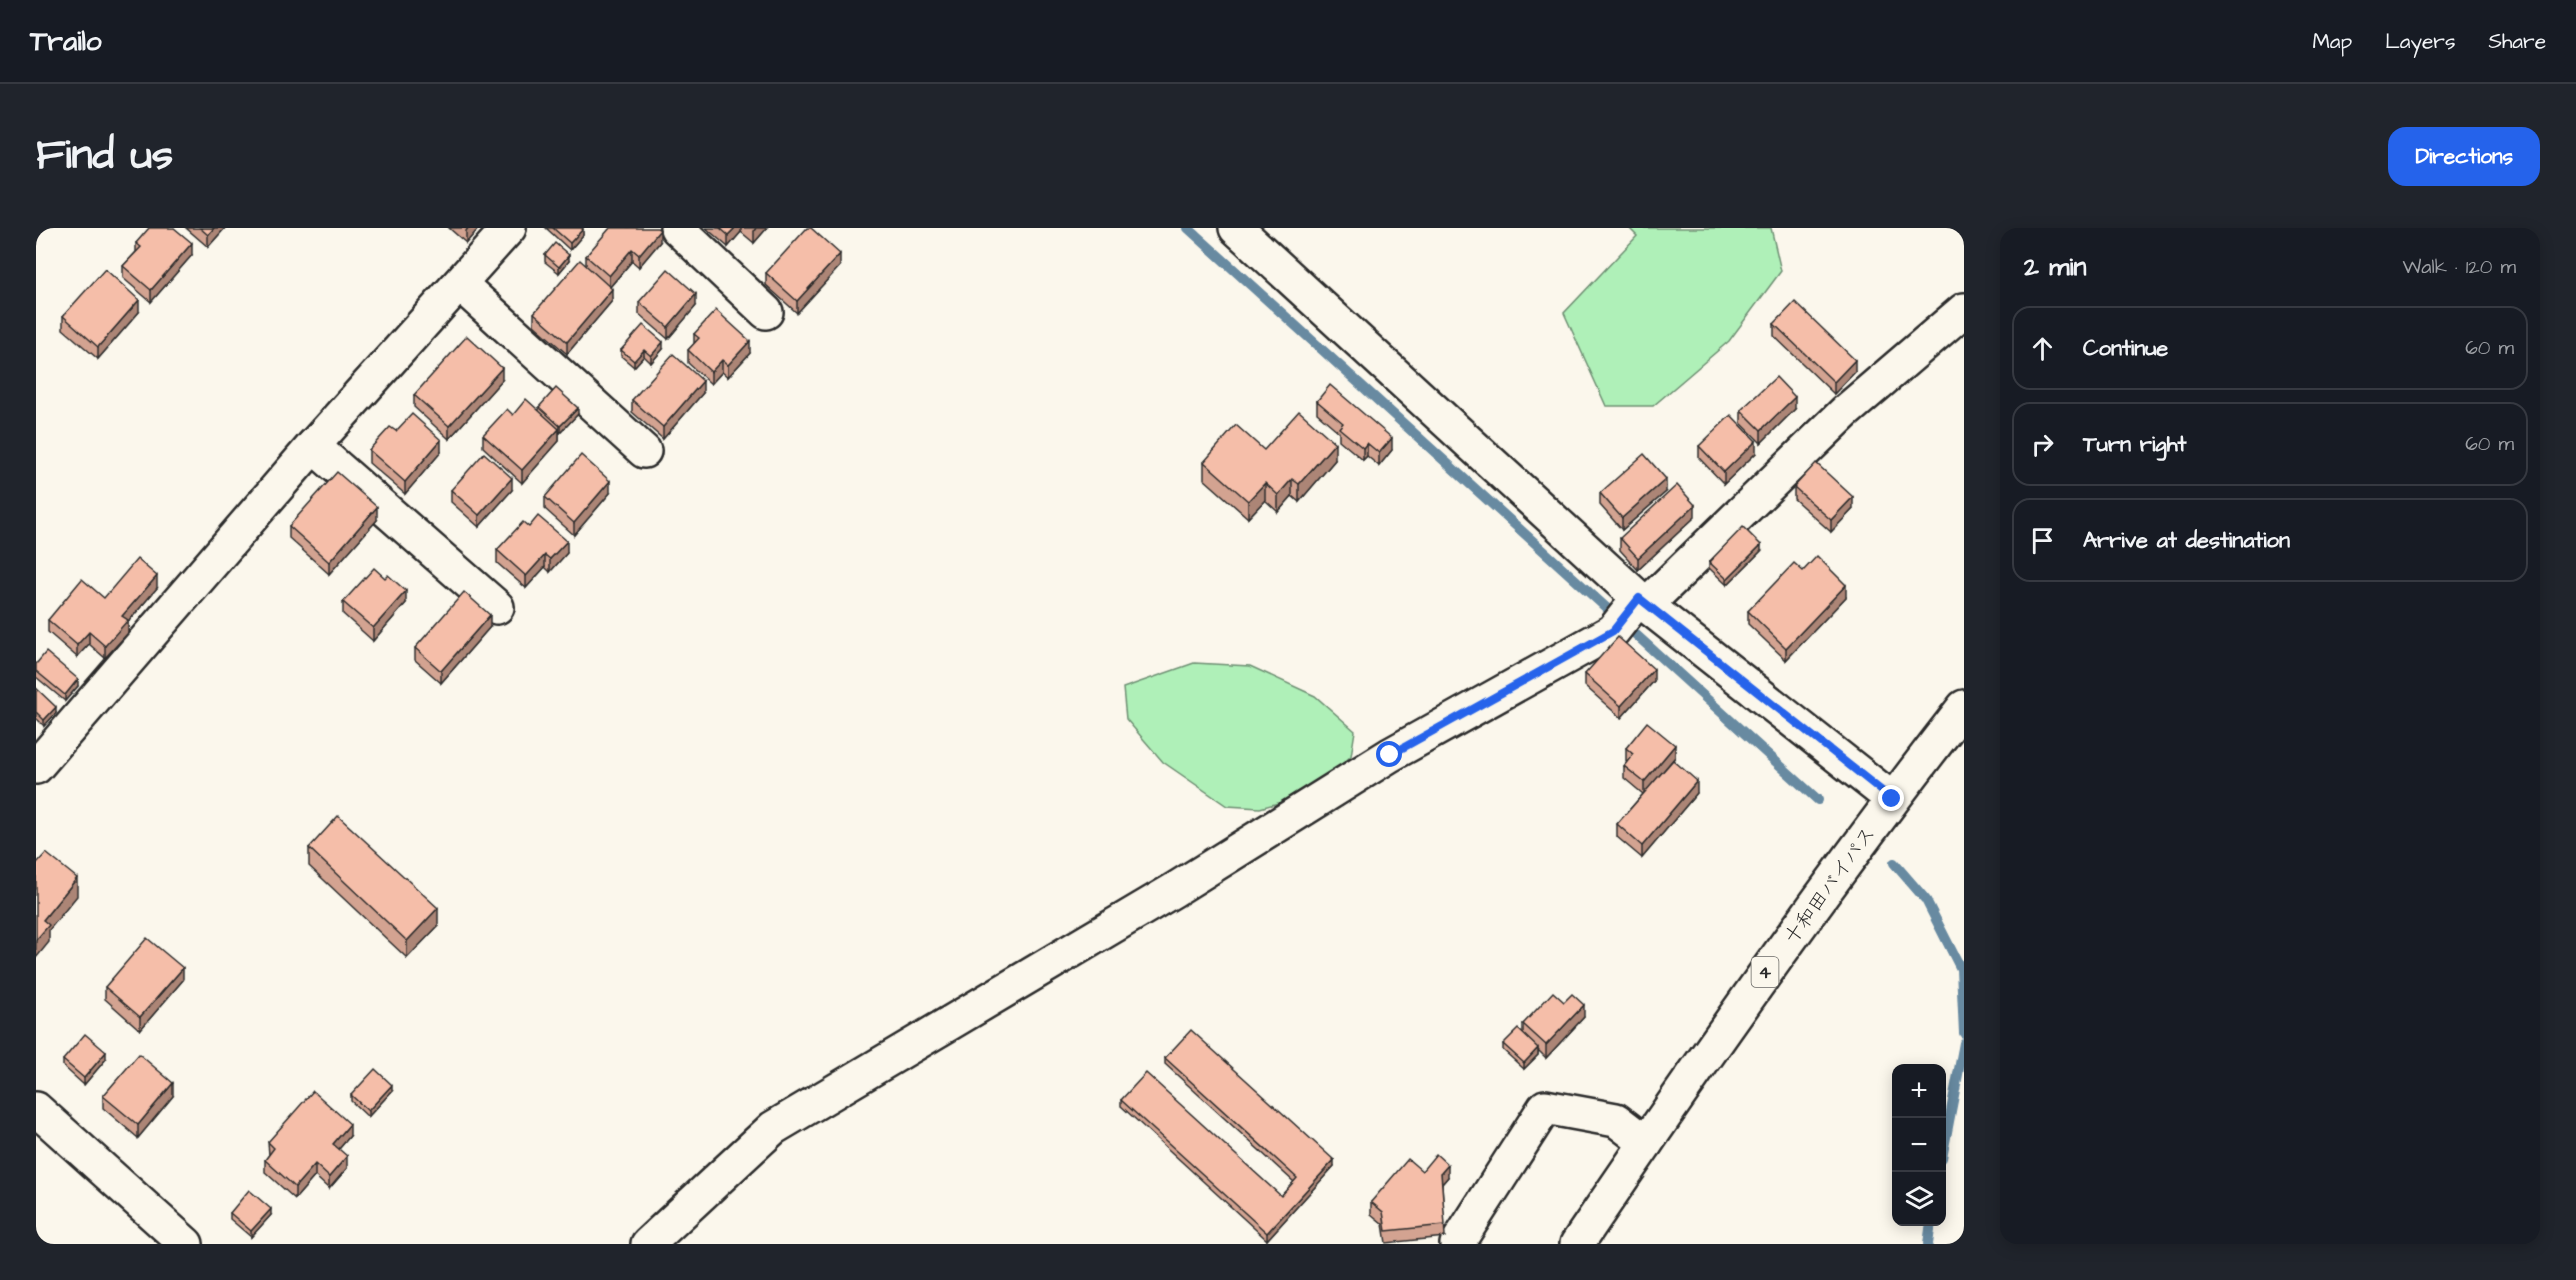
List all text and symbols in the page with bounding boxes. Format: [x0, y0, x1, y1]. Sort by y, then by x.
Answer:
text: Trailo [30, 22, 102, 61]
text: Map [2312, 27, 2352, 56]
text: Layers [2385, 27, 2455, 56]
text: Share [2488, 27, 2546, 56]
text: Find us [36, 127, 173, 185]
button: Directions [2388, 127, 2540, 186]
text: 2 min [2024, 249, 2086, 285]
text: Walk · 120 m [2403, 253, 2516, 281]
icon: ahead [2026, 332, 2059, 365]
text: Continue [2083, 333, 2168, 364]
text: 60 m [2465, 334, 2514, 362]
icon: right [2026, 428, 2059, 461]
text: Turn right [2083, 429, 2186, 460]
text: 60 m [2465, 430, 2514, 458]
icon: arrive [2026, 524, 2059, 557]
text: Arrive at destination [2083, 525, 2290, 556]
route start [1376, 741, 1402, 767]
route end [1878, 785, 1904, 811]
street label: 十和田バイパス [1777, 821, 1882, 950]
road number: 4 [1752, 957, 1778, 987]
map controls [1892, 1064, 1946, 1226]
button: + [1892, 1064, 1946, 1118]
button: − [1892, 1118, 1946, 1172]
button: layers [1892, 1172, 1946, 1226]

